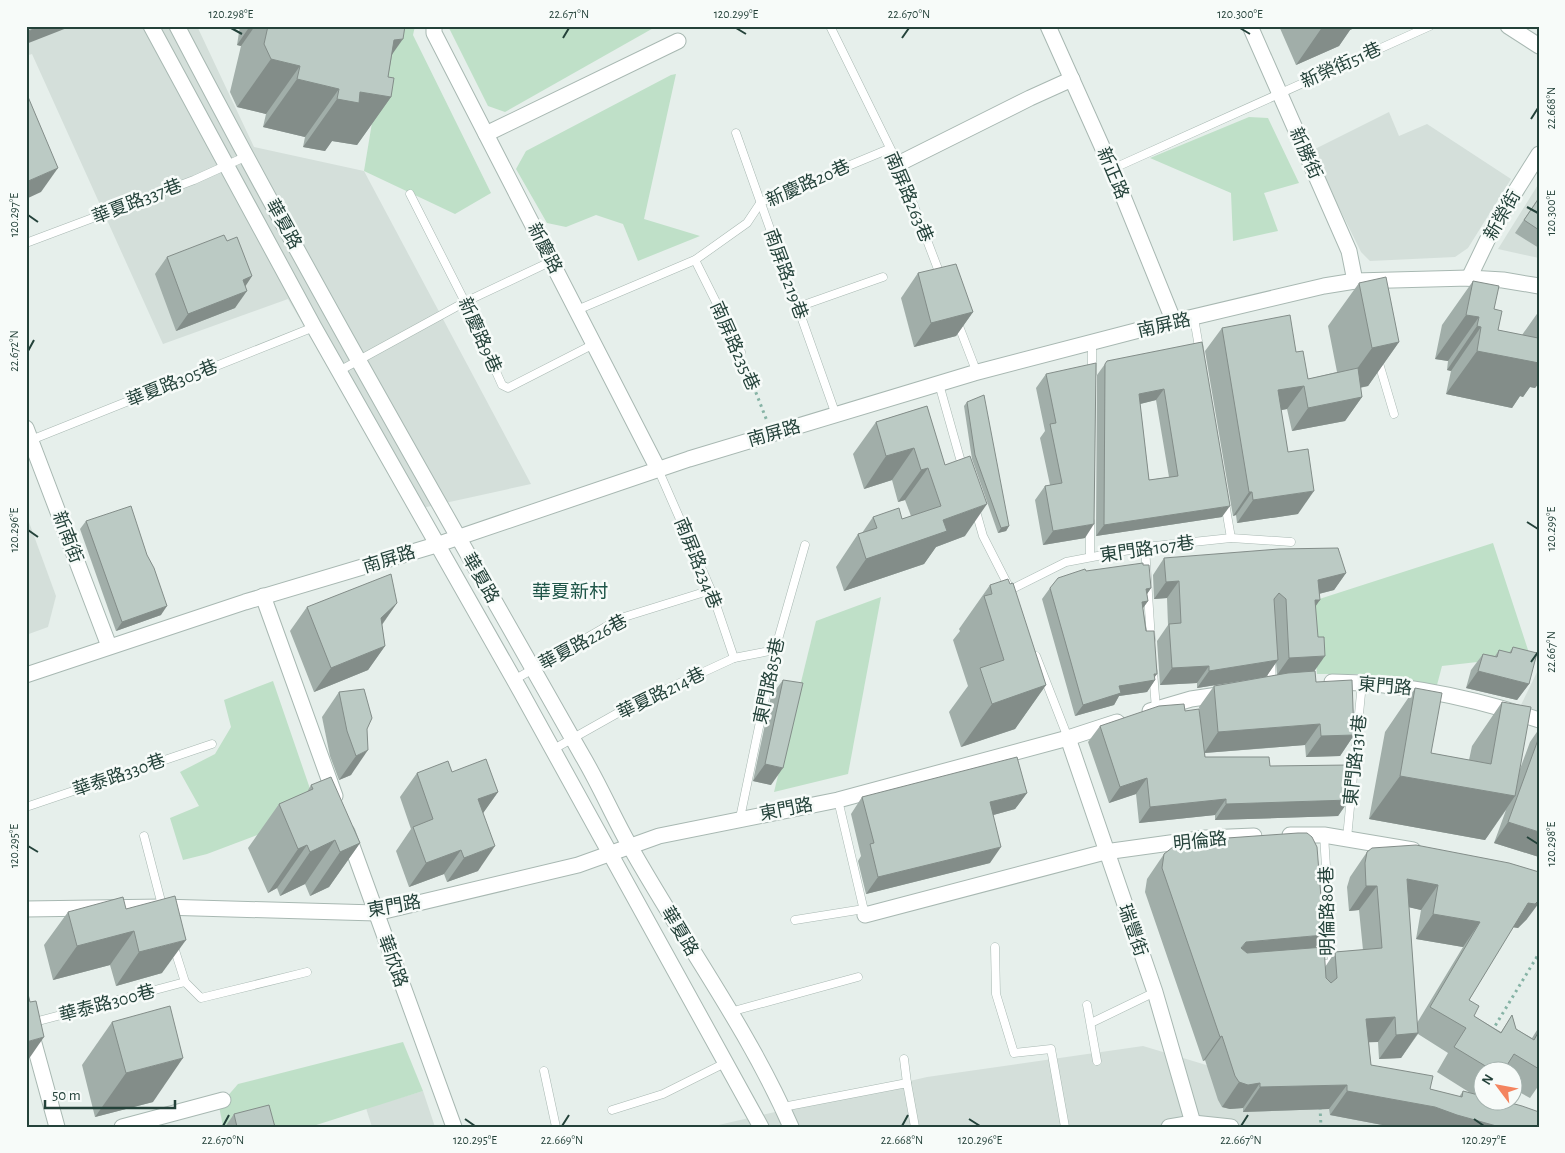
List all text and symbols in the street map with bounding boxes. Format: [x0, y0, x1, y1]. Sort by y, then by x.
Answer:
text: 120.298°E [209, 8, 254, 20]
text: 22.671°N [549, 8, 589, 20]
text: 120.299°E [714, 8, 759, 20]
text: 22.670°N [888, 8, 930, 20]
text: 120.300°E [1217, 8, 1263, 20]
street label: 新榮街51巷 [1298, 38, 1384, 92]
text: 22.668°N [1545, 87, 1557, 129]
street label: 新勝街 [1286, 124, 1326, 182]
street label: 新正路 [1093, 144, 1133, 202]
street label: 南屏路263巷 [881, 149, 937, 245]
street label: 新慶路20巷 [763, 156, 853, 210]
street label: 華夏路337巷 [89, 175, 185, 227]
street label: 新榮街 [1480, 187, 1524, 243]
text: 120.300°E [1545, 190, 1557, 236]
text: 120.297°E [8, 193, 20, 237]
street label: 華夏路 [262, 196, 306, 252]
street label: 新慶路 [524, 219, 566, 277]
street label: 南屏路219巷 [760, 226, 812, 322]
street label: 新慶路9巷 [454, 294, 506, 376]
street label: 南屏路235巷 [707, 298, 763, 394]
street label: 南屏路 [1135, 309, 1193, 341]
text: 22.672°N [8, 330, 20, 372]
street label: 華夏路305巷 [124, 356, 220, 410]
street label: 南屏路 [745, 416, 803, 450]
text: 120.299°E [1545, 506, 1557, 551]
text: 120.296°E [8, 507, 20, 552]
street label: 新南街 [49, 508, 87, 566]
street label: 南屏路234巷 [671, 515, 725, 611]
street label: 東門路107巷 [1098, 532, 1196, 566]
street label: 南屏路 [360, 542, 418, 576]
street label: 華夏路 [459, 550, 503, 606]
district label: 華夏新村 [532, 581, 608, 602]
street label: 華夏路226巷 [536, 610, 630, 674]
text: 22.667°N [1545, 631, 1557, 673]
street label: 東門路85巷 [750, 636, 788, 726]
street label: 華夏路214巷 [614, 663, 708, 723]
street label: 東門路 [1357, 674, 1413, 698]
street label: 東門路131巷 [1340, 713, 1370, 807]
street label: 華泰路330巷 [70, 750, 168, 800]
street label: 東門路 [758, 794, 814, 824]
text: 120.298°E [1545, 821, 1557, 866]
text: 120.295°E [8, 824, 20, 868]
street label: 明倫路 [1172, 828, 1228, 854]
street label: 明倫路80巷 [1316, 866, 1338, 956]
street label: 東門路 [366, 891, 422, 921]
street label: 瑞豐街 [1115, 901, 1151, 959]
street label: 華夏路 [658, 903, 702, 959]
street label: 華欣路 [374, 932, 412, 990]
street label: 華泰路300巷 [57, 981, 157, 1025]
north arrow [1472, 1060, 1522, 1110]
text: N [1479, 1072, 1496, 1087]
scale bar [45, 1078, 175, 1110]
text: 50 m [52, 1088, 81, 1103]
text: 22.670°N [202, 1134, 244, 1146]
text: 120.295°E [453, 1134, 497, 1146]
text: 22.669°N [541, 1134, 583, 1146]
text: 22.668°N [881, 1134, 923, 1146]
text: 120.296°E [958, 1134, 1003, 1146]
text: 22.667°N [1220, 1134, 1262, 1146]
text: 120.297°E [1462, 1134, 1506, 1146]

